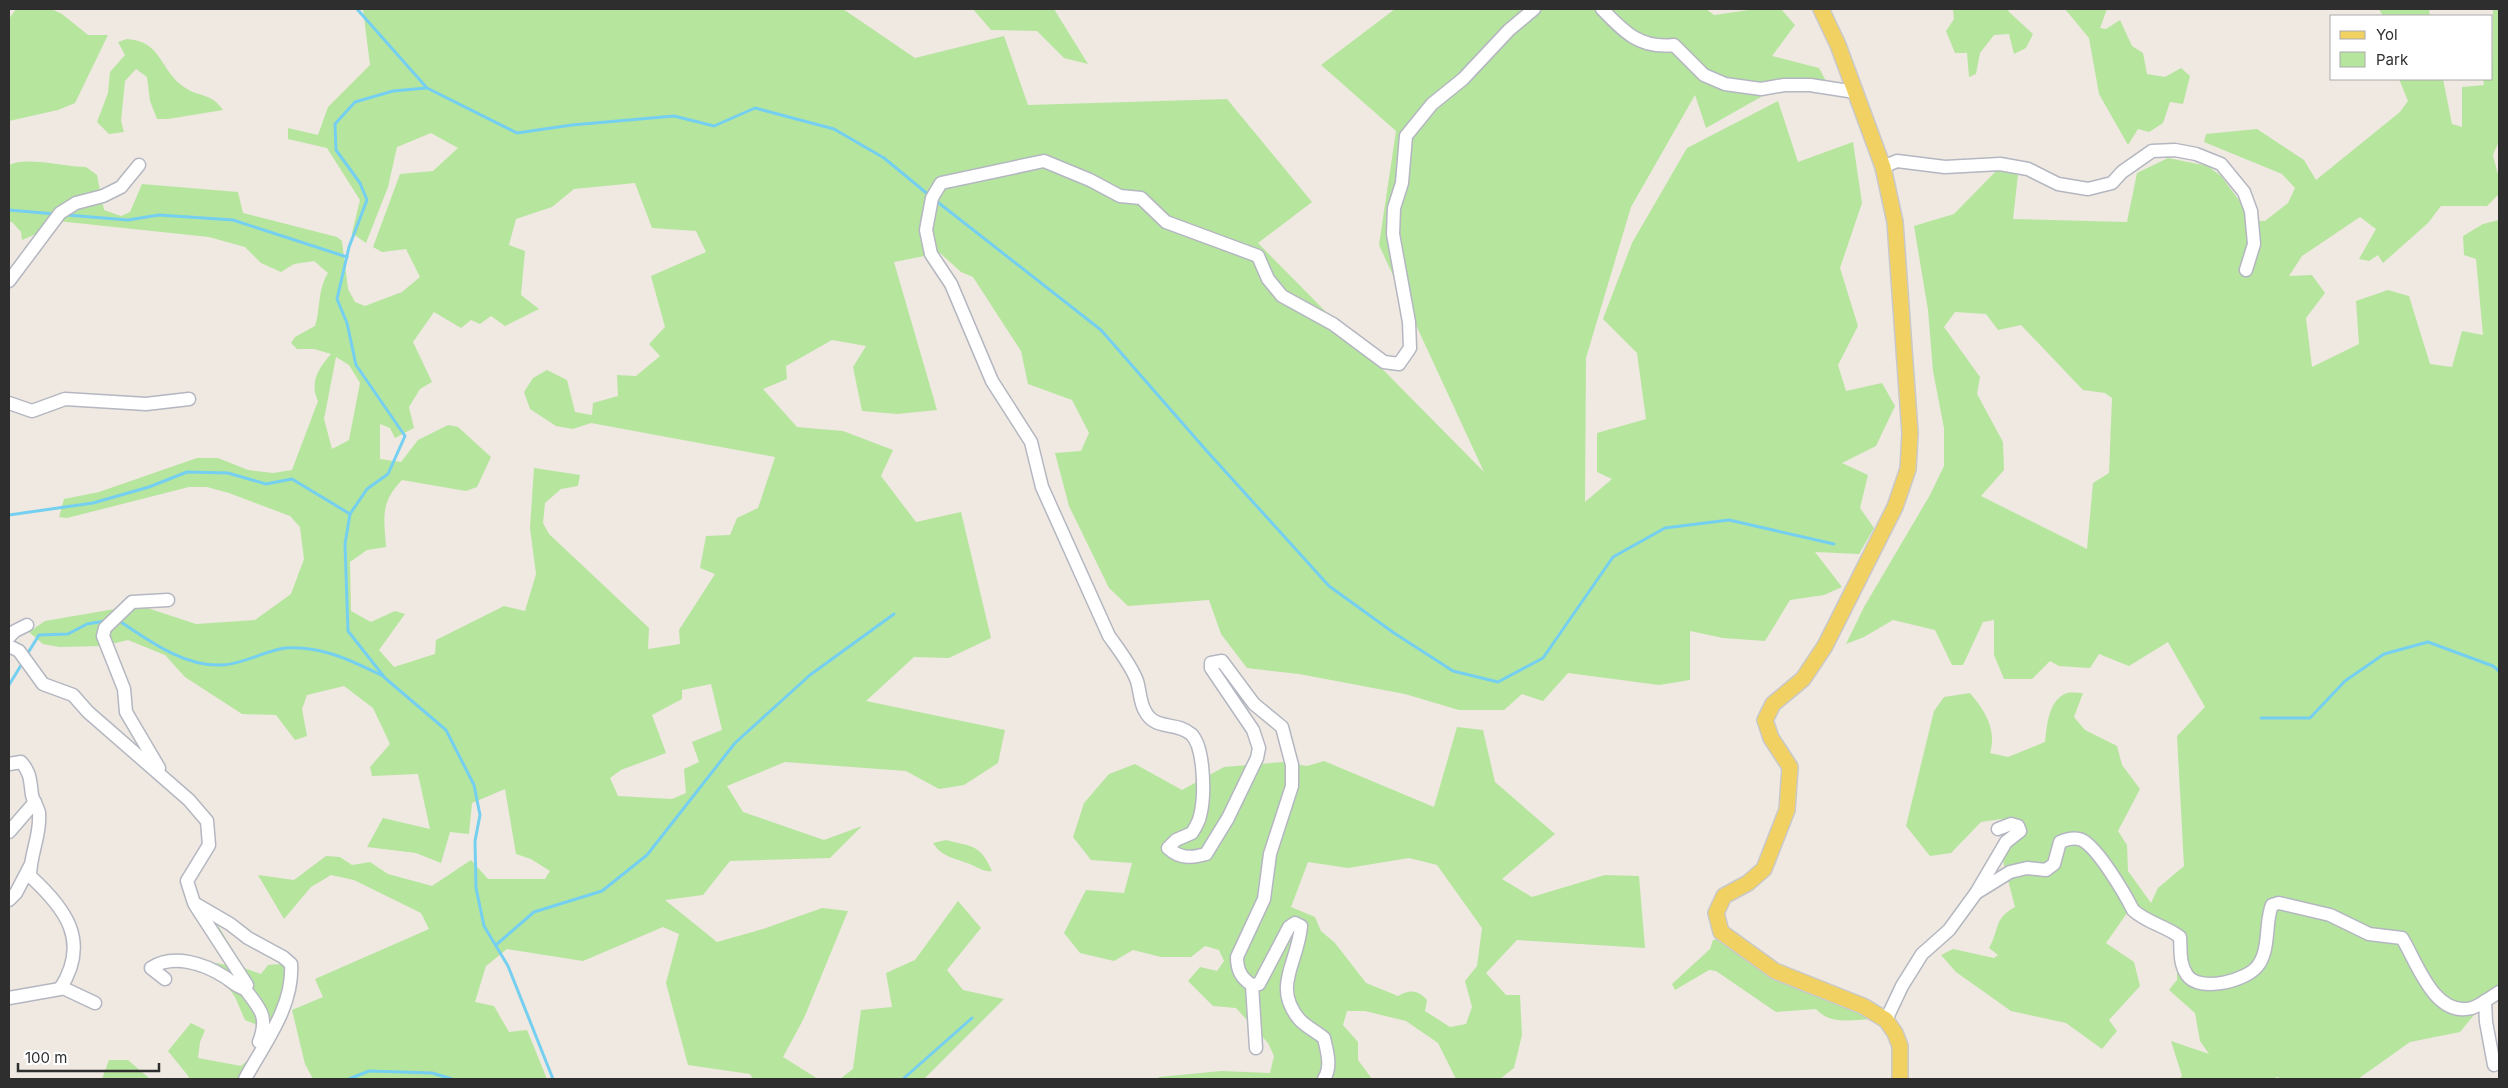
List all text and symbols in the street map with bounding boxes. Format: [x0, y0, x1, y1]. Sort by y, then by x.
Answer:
legend [2330, 15, 2493, 80]
text: Yol [2376, 25, 2398, 44]
text: Park [2376, 50, 2409, 69]
scale bar [18, 1040, 159, 1072]
text: 100 m [25, 1048, 67, 1067]

